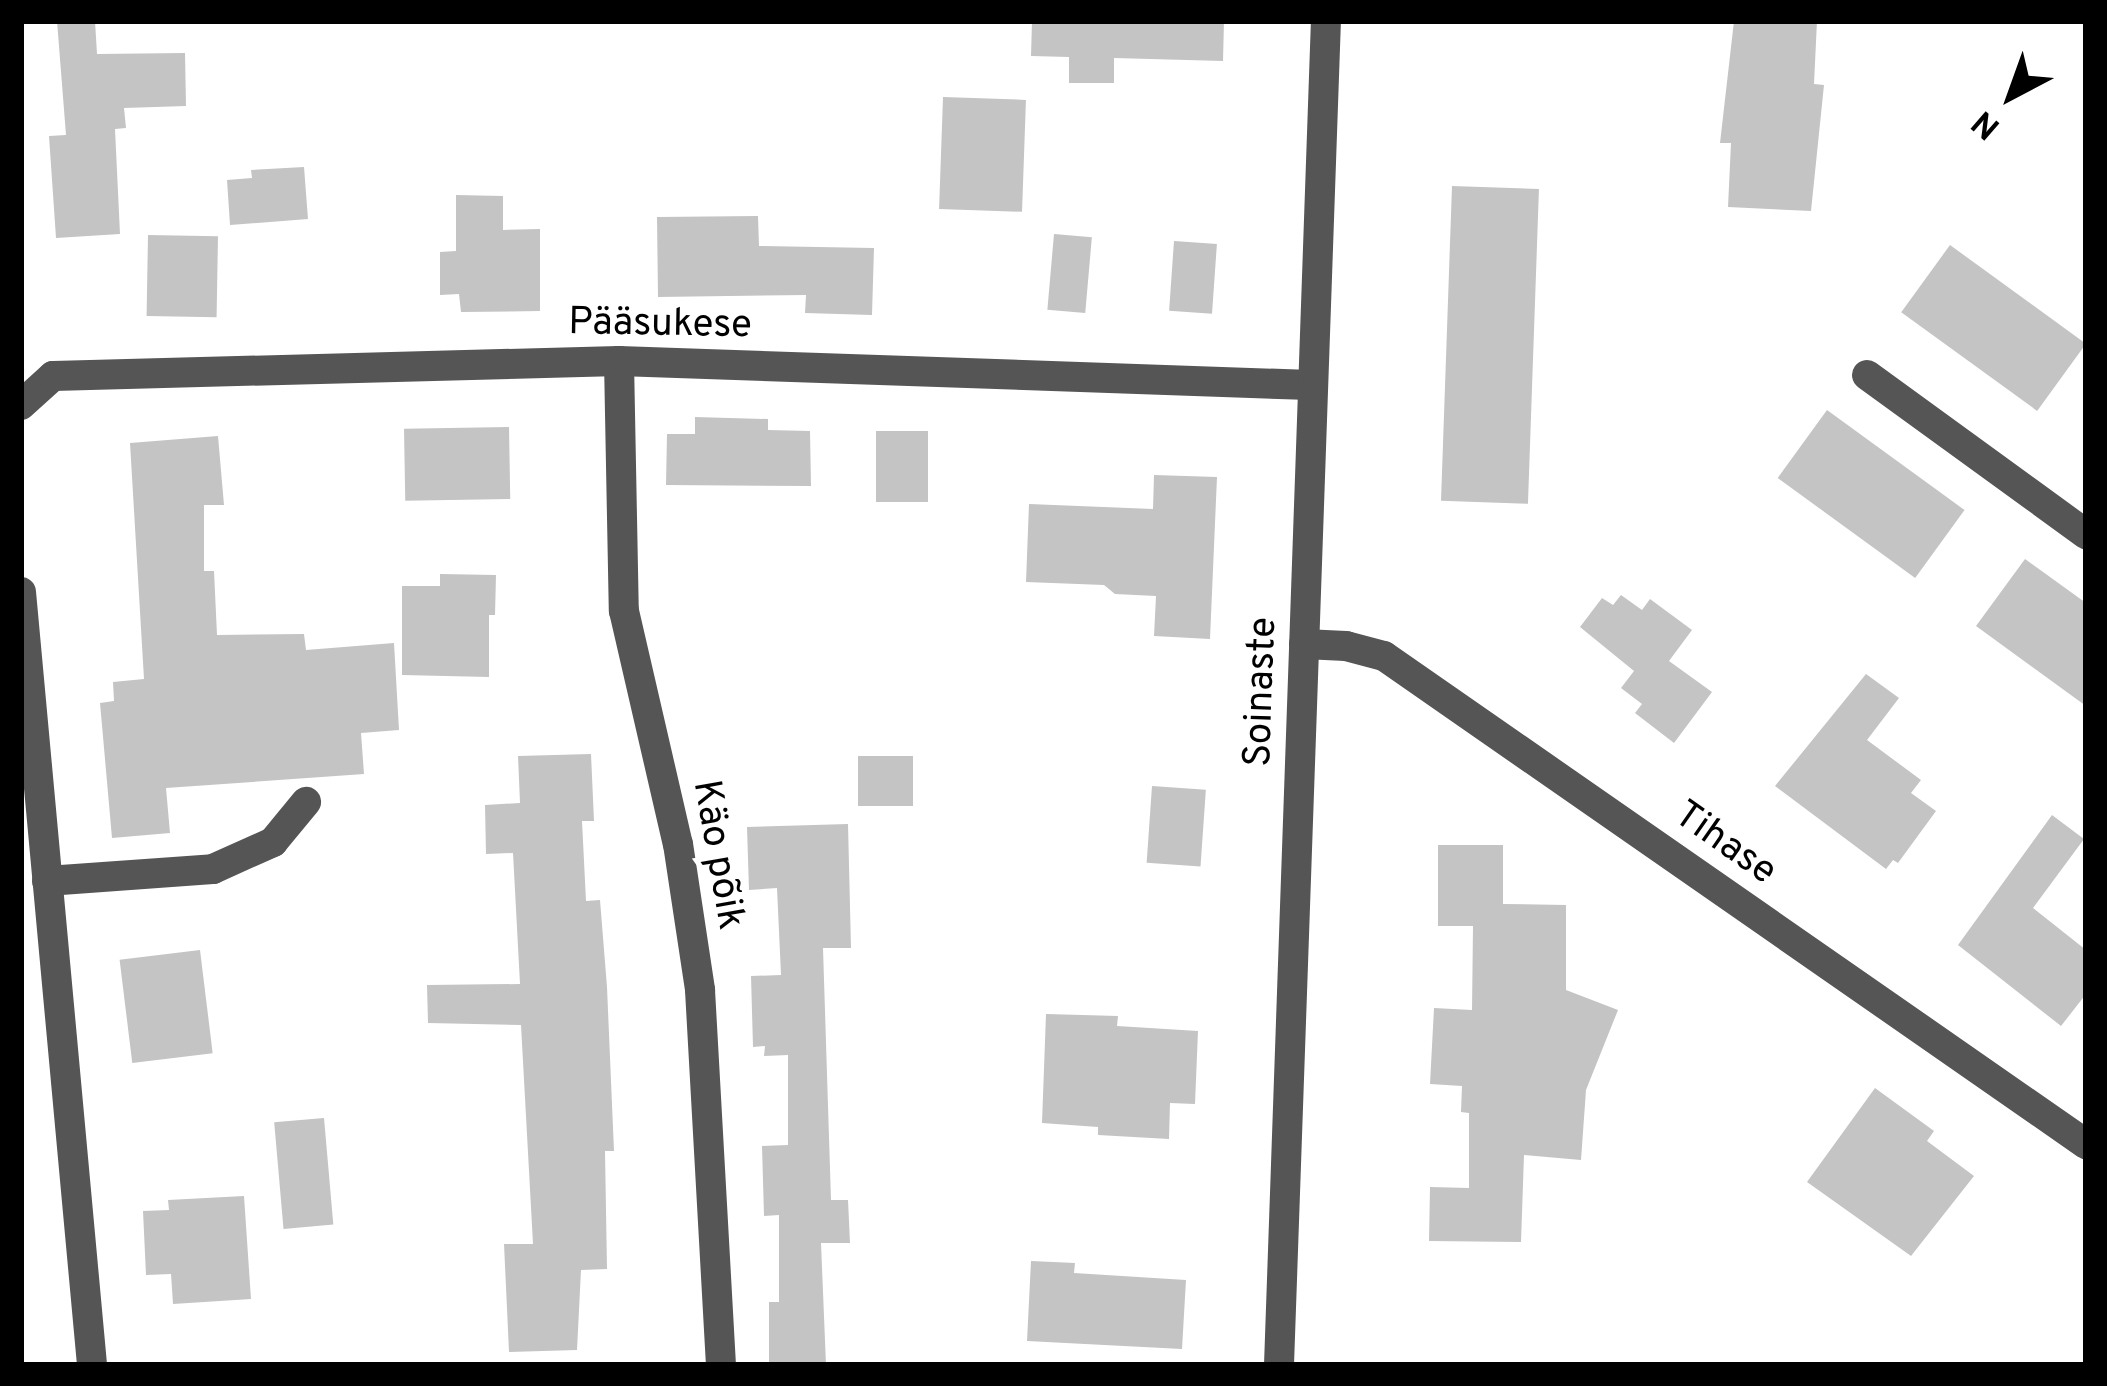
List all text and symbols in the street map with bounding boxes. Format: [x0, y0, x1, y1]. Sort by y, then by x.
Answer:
north arrow [1951, 36, 2071, 156]
text: N [1965, 100, 2010, 147]
street label: Pääsukese [568, 301, 752, 351]
street label: Soinaste [1237, 616, 1289, 768]
street label: Käo põik [680, 777, 752, 933]
street label: Tihase [1664, 793, 1784, 897]

